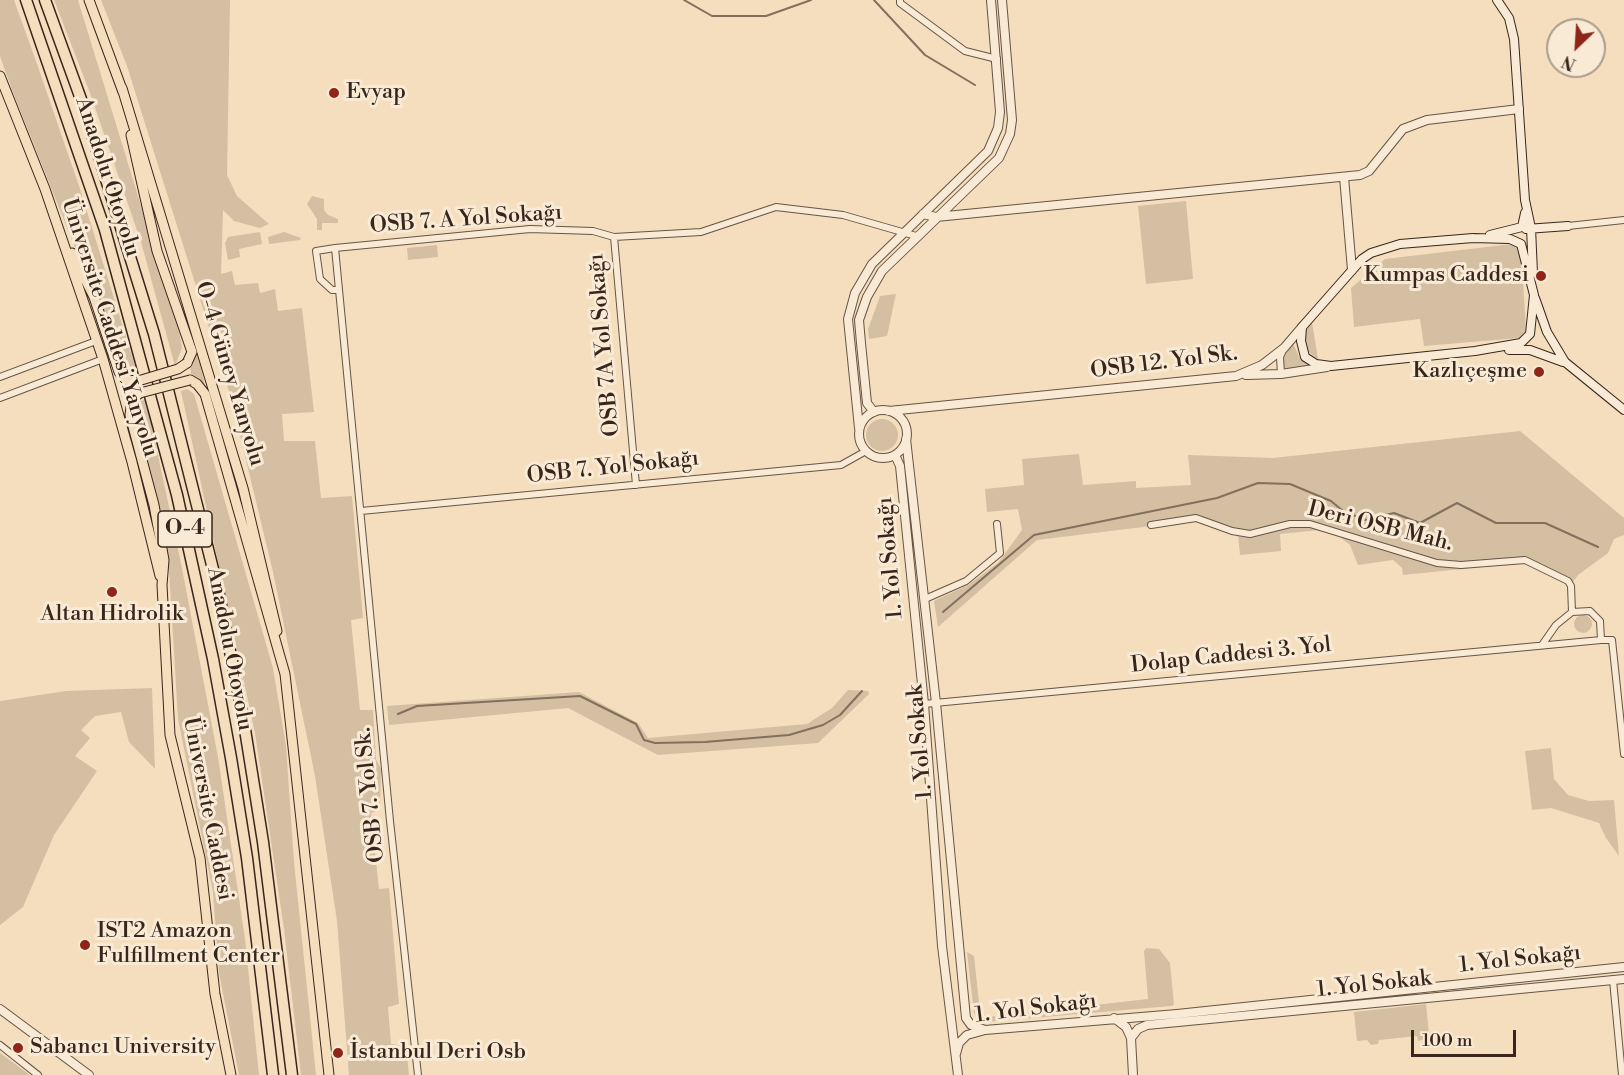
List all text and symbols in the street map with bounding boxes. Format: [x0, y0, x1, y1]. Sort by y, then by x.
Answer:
north arrow [1546, 18, 1606, 78]
text: N [1559, 51, 1579, 74]
place label: Evyap [346, 80, 406, 106]
marker: Evyap [327, 86, 341, 100]
street label: Anadolu Otoyolu [69, 94, 145, 260]
street label: Üniversite Caddesi Yanyolu [55, 196, 163, 460]
street label: OSB 7. A Yol Sokağı [369, 200, 563, 240]
street label: OSB 7A Yol Sokağı [584, 252, 626, 438]
place label: Kumpas Caddesi [1364, 263, 1529, 289]
marker: Kumpas Caddesi [1534, 269, 1548, 283]
street label: O-4 Güney Yanyolu [188, 279, 270, 469]
street label: OSB 12. Yol Sk. [1089, 341, 1239, 385]
place label: Kazlıçeşme [1412, 359, 1527, 385]
marker: Kazlıçeşme [1532, 365, 1546, 379]
street label: OSB 7. Yol Sokağı [526, 446, 700, 490]
street label: 1. Yol Sokağı [873, 496, 909, 620]
street label: Deri OSB Mah. [1305, 496, 1455, 558]
road number: O-4 [158, 511, 212, 547]
street label: Anadolu Otoyolu [200, 565, 258, 733]
marker: Altan Hidrolik [105, 585, 119, 599]
place label: Altan Hidrolik [41, 602, 183, 628]
street label: Dolap Caddesi 3. Yol [1129, 632, 1333, 680]
street label: 1. Yol Sokak [903, 683, 939, 801]
street label: Üniversite Caddesi [176, 715, 238, 903]
street label: OSB 7. Yol Sk. [351, 726, 391, 864]
place label: IST2 Amazon Fulfillment Center [97, 919, 280, 970]
marker: IST2 Amazon Fulfillment Center [78, 938, 92, 952]
street label: 1. Yol Sokağı [1458, 940, 1582, 980]
street label: 1. Yol Sokak [1315, 966, 1433, 1004]
street label: 1. Yol Sokağı [974, 988, 1098, 1030]
scale bar [1414, 1018, 1519, 1056]
text: 100 m [1422, 1029, 1473, 1052]
place label: Sabancı University [30, 1035, 216, 1061]
place label: İstanbul Deri Osb [350, 1040, 526, 1066]
marker: Sabancı University [11, 1041, 25, 1055]
marker: İstanbul Deri Osb [331, 1046, 345, 1060]

